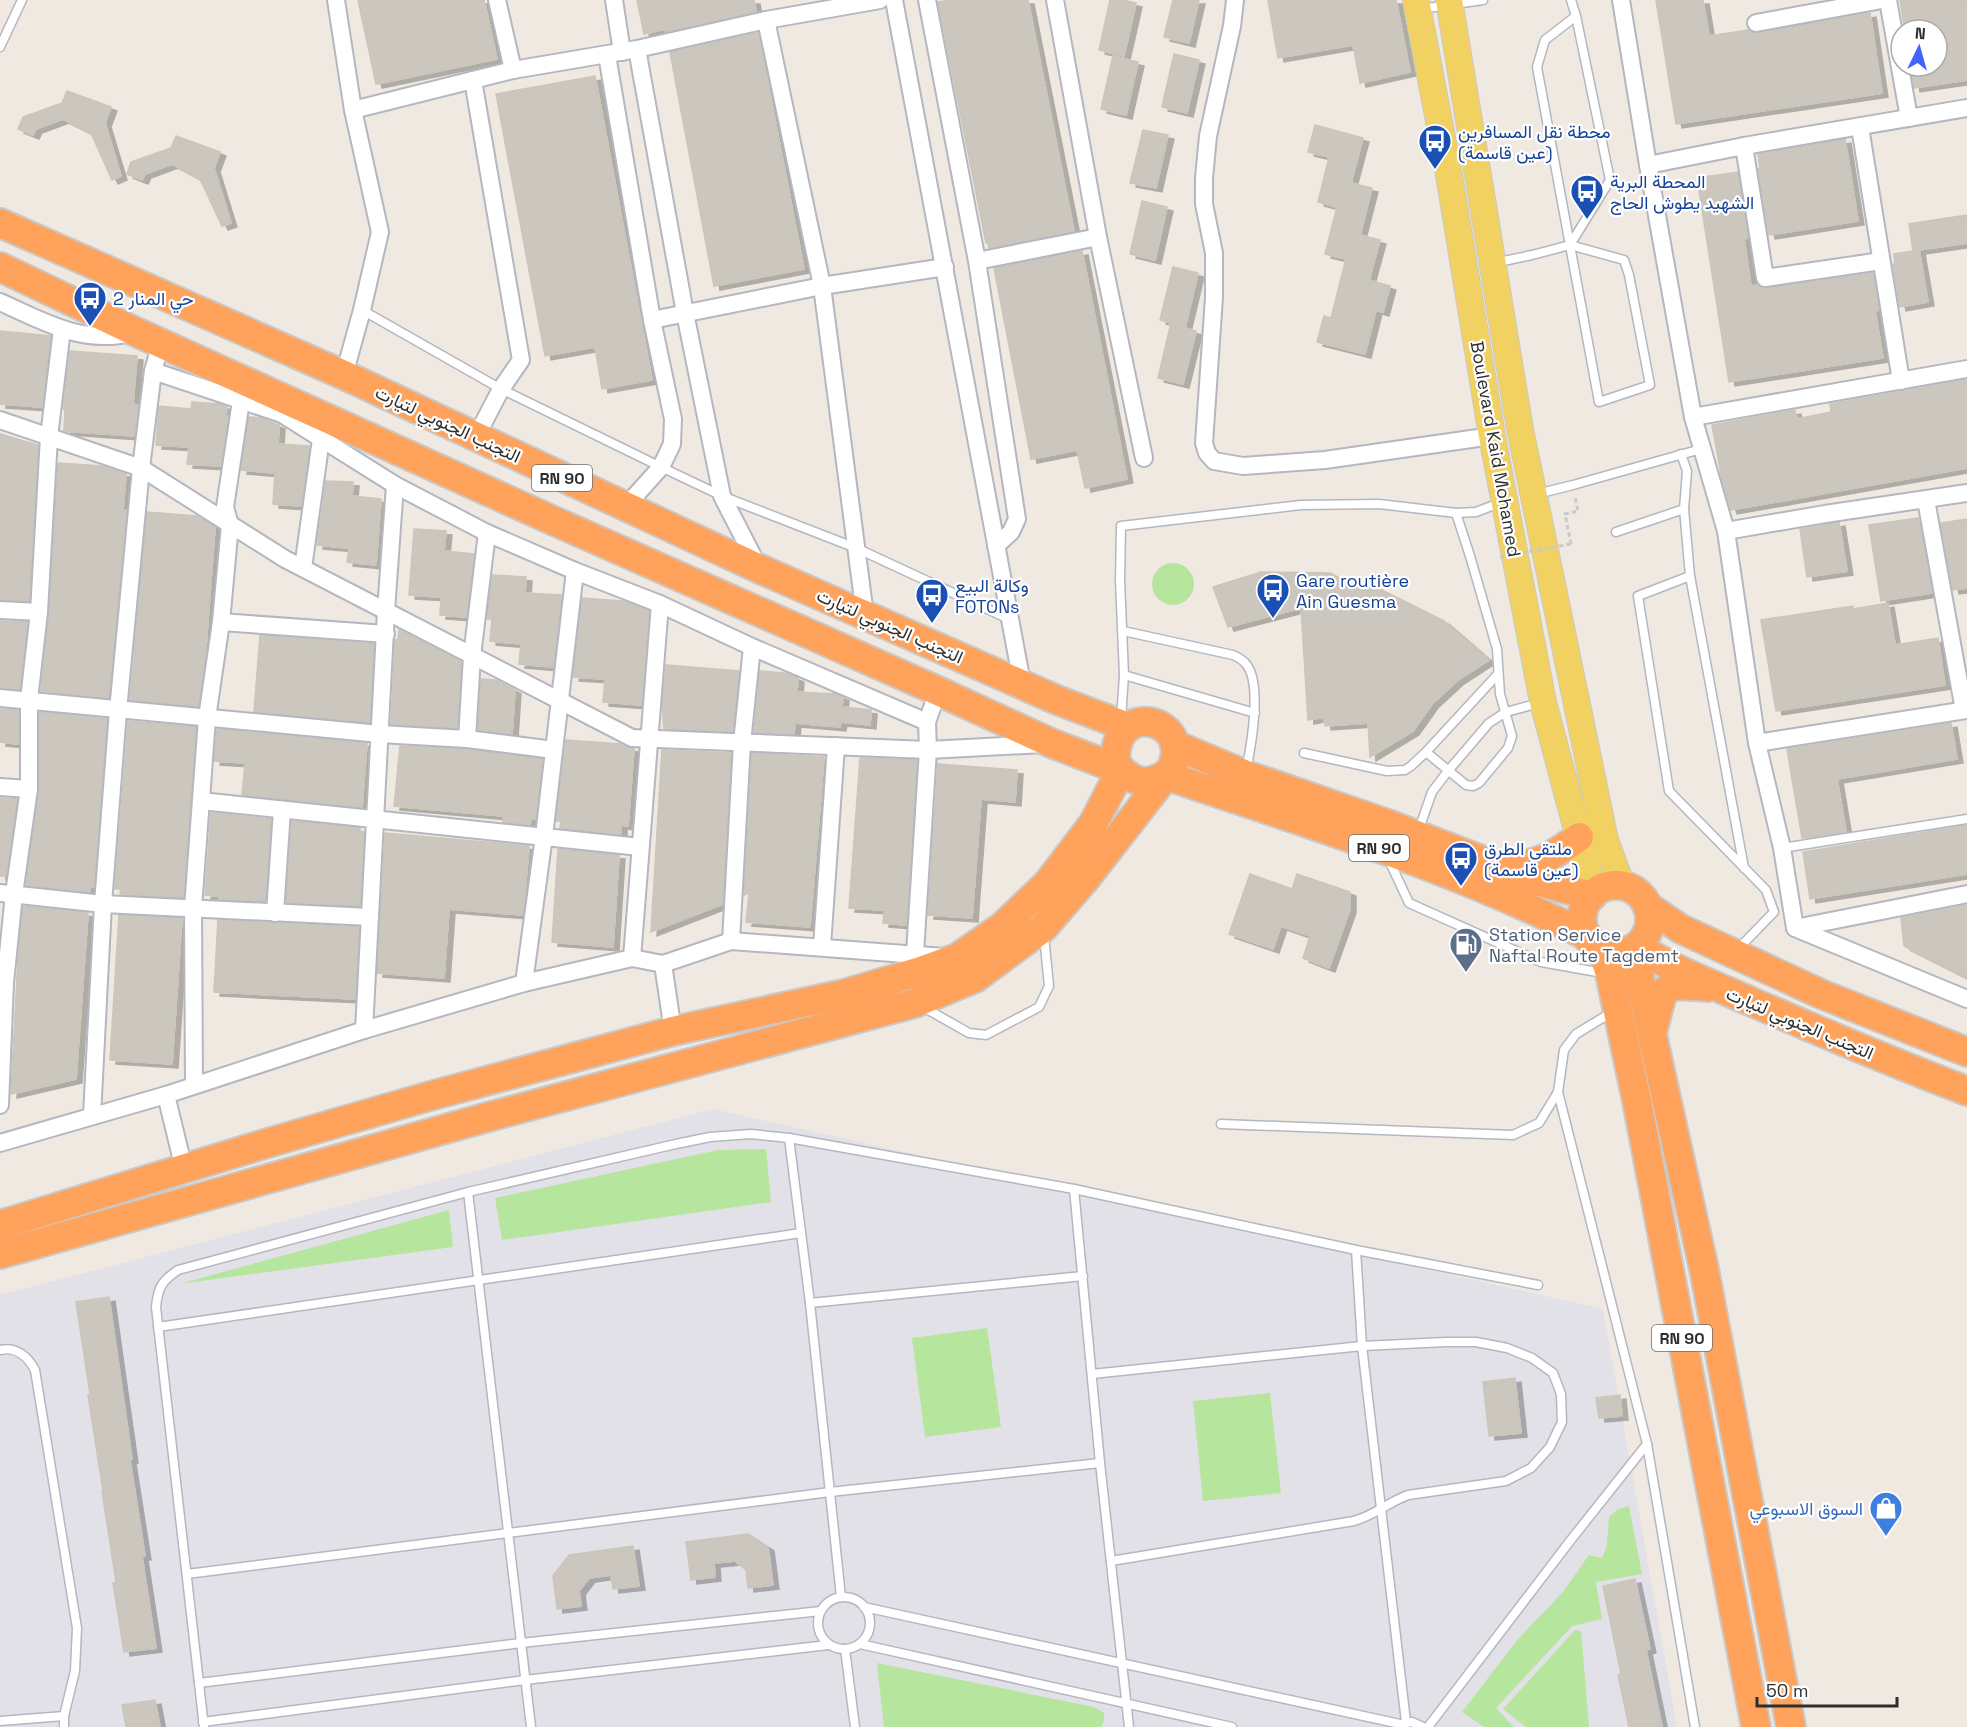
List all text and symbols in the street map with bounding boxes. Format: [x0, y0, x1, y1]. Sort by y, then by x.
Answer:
north arrow [1889, 18, 1949, 78]
text: N [1914, 23, 1927, 44]
place label: محطة نقل المسافرين (عين قاسمة) [1458, 120, 1611, 164]
bus stop icon: محطة نقل المسافرين (عين قاسمة) [1417, 123, 1453, 170]
place label: المحطة البرية الشهيد يطوش الحاج [1610, 170, 1754, 215]
bus stop icon: المحطة البرية الشهيد يطوش الحاج [1569, 173, 1605, 220]
bus stop icon: حي المنار 2 [72, 280, 108, 327]
place label: حي المنار 2 [113, 287, 193, 314]
street label: Boulevard Kaid Mohamed [1466, 339, 1526, 559]
street label: التجنب الجنوبي لتيارت [370, 380, 524, 471]
road number: RN 90 [532, 465, 592, 491]
place label: Gare routière Ain Guesma [1296, 569, 1409, 613]
bus stop icon: Gare routière Ain Guesma [1255, 572, 1291, 619]
place label: وكالة البيع FOTONs [955, 574, 1029, 618]
bus stop icon: وكالة البيع FOTONs [914, 577, 950, 624]
street label: التجنب الجنوبي لتيارت [812, 583, 967, 672]
road number: RN 90 [1349, 835, 1409, 861]
place label: ملتقى الطرق (عين قاسمة) [1484, 837, 1579, 881]
bus stop icon: ملتقى الطرق (عين قاسمة) [1443, 840, 1479, 887]
place label: Station Service Naftal Route Tagdemt [1489, 923, 1679, 967]
fuel station icon: Station Service Naftal Route Tagdemt [1448, 926, 1484, 973]
street label: التجنب الجنوبي لتيارت [1721, 982, 1877, 1068]
road number: RN 90 [1652, 1325, 1712, 1351]
shop icon: السوق الاسبوعي [1868, 1490, 1904, 1537]
place label: السوق الاسبوعي [1749, 1497, 1863, 1524]
scale bar [1757, 1670, 1896, 1708]
text: 50 m [1766, 1679, 1808, 1702]

